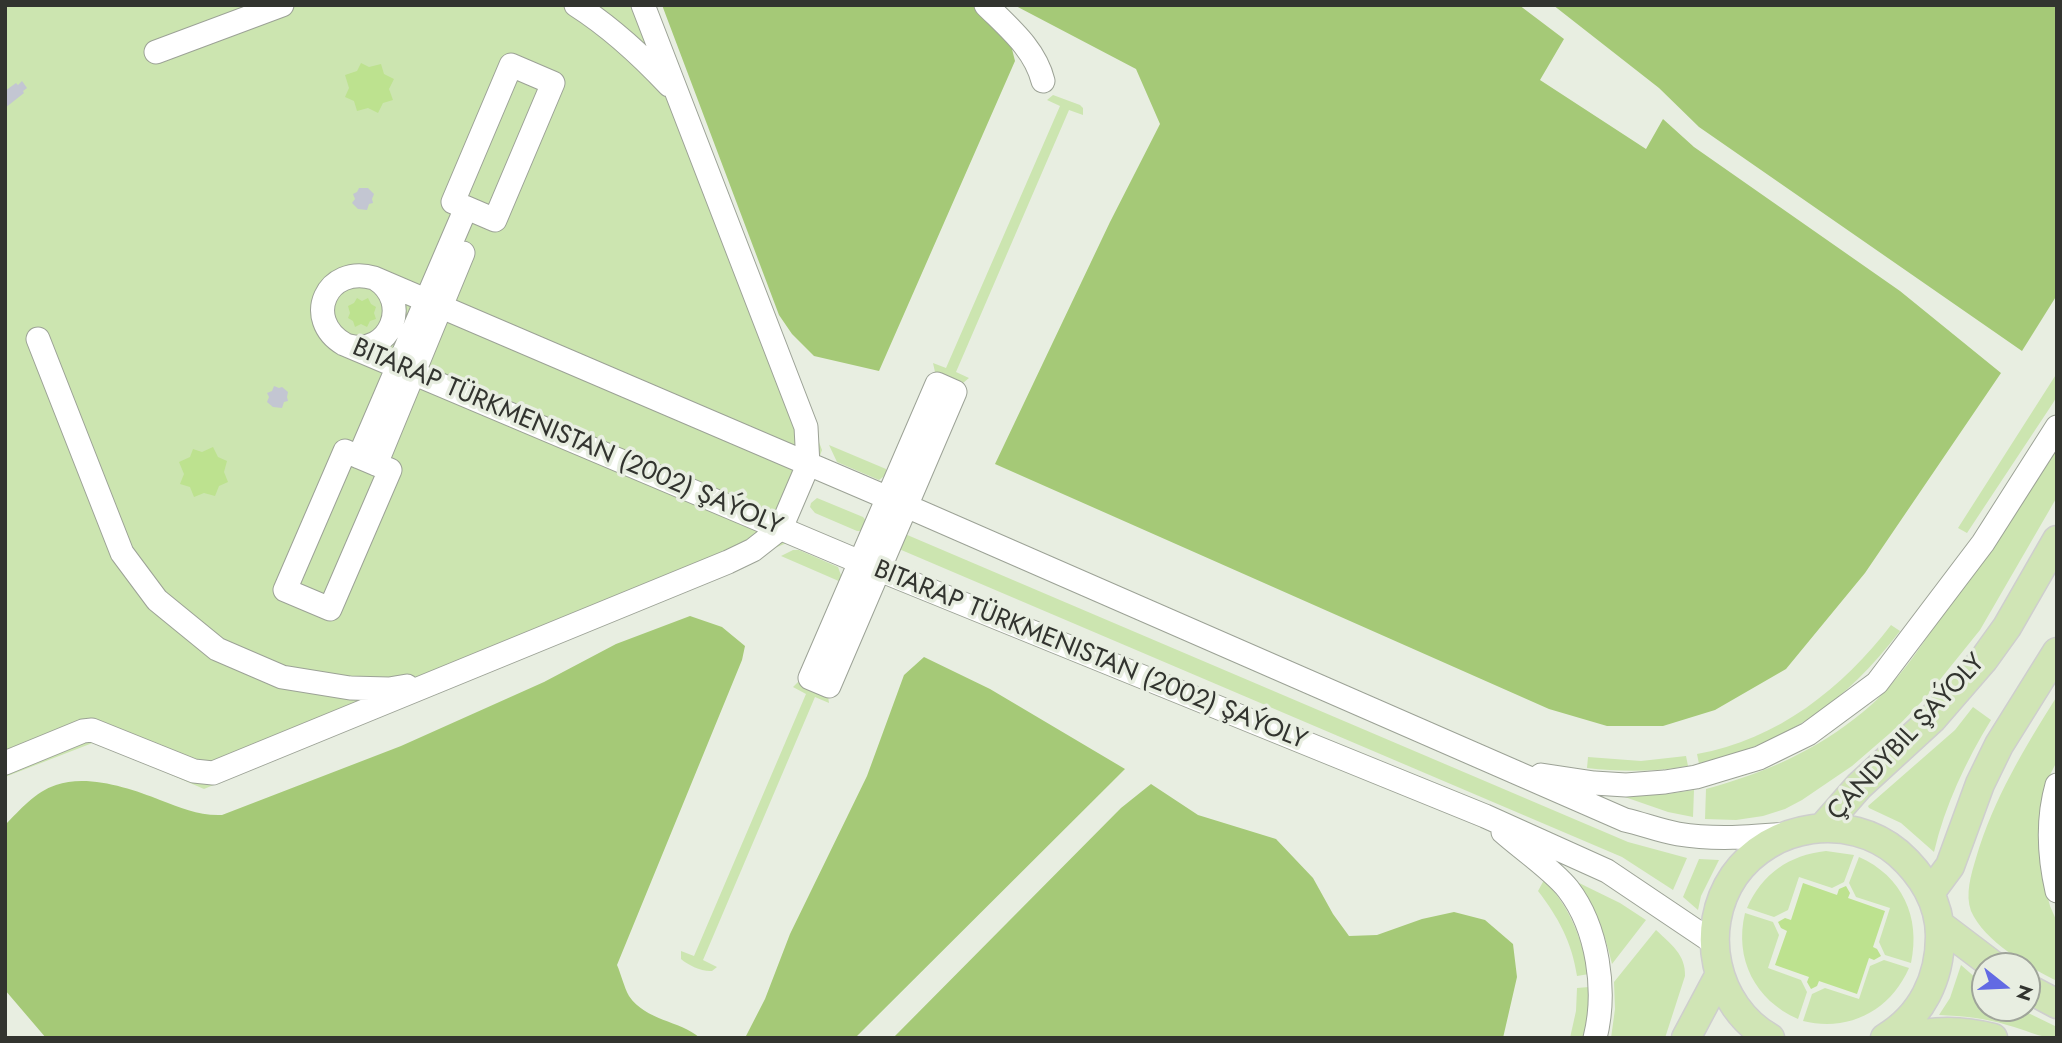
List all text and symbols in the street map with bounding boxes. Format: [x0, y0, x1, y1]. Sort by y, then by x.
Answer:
street label: BITARAP TÜRKMENISTAN (2002) ŞAÝOLY [347, 333, 787, 543]
street label: BITARAP TÜRKMENISTAN (2002) ŞAÝOLY [869, 555, 1311, 757]
street label: ÇANDYBIL ŞAÝOLY [1822, 648, 1992, 828]
north arrow [1971, 952, 2041, 1022]
text: N [2009, 982, 2040, 1004]

